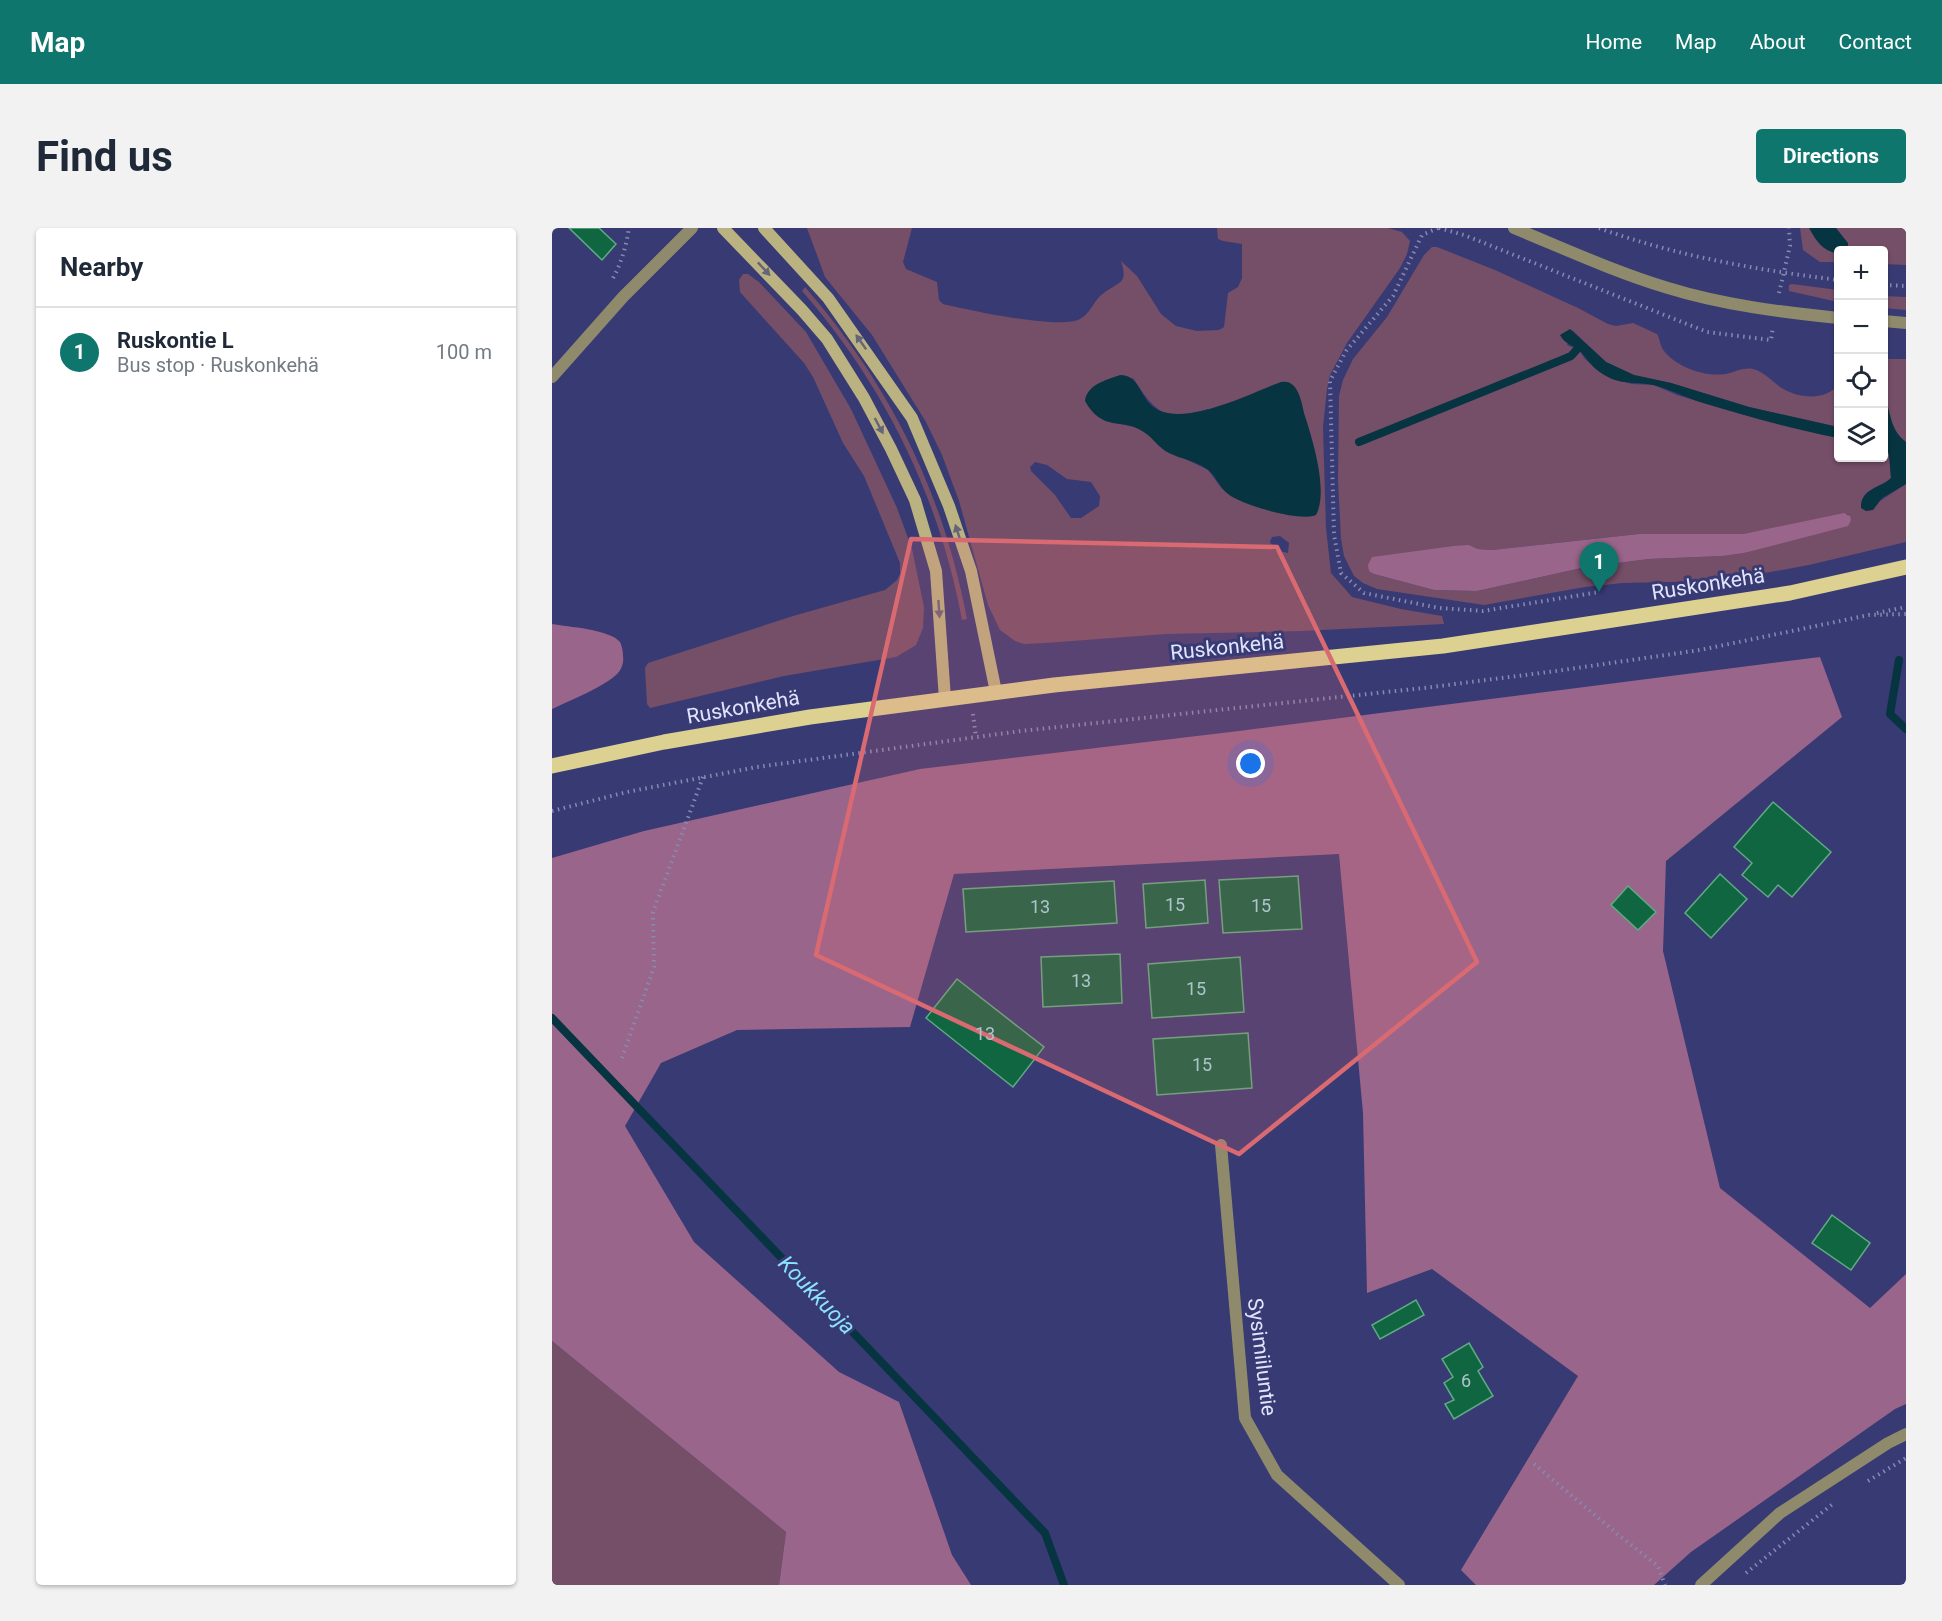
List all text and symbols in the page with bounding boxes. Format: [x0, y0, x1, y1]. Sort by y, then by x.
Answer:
text: Map [30, 26, 85, 59]
text: Home [1586, 30, 1642, 54]
text: Map [1675, 30, 1717, 54]
text: About [1750, 30, 1806, 54]
text: Contact [1839, 30, 1912, 54]
button: Directions [1756, 129, 1906, 183]
text: Find us [36, 132, 173, 181]
map controls [1834, 246, 1888, 462]
button: + [1834, 246, 1888, 300]
text: Nearby [60, 252, 143, 282]
one-way arrow [757, 262, 771, 277]
button: − [1834, 300, 1888, 354]
text: Ruskontie L [117, 328, 234, 353]
one-way arrow [855, 335, 867, 351]
text: 1 [74, 340, 85, 364]
text: 100 m [436, 340, 492, 364]
text: Bus stop · Ruskonkehä [117, 353, 319, 377]
button: locate [1834, 354, 1888, 408]
button: layers [1834, 408, 1888, 462]
one-way arrow [874, 417, 884, 434]
one-way arrow [953, 524, 962, 542]
pin: 1 [1580, 542, 1618, 592]
street label: Ruskonkehä [1650, 563, 1766, 605]
one-way arrow [934, 600, 943, 619]
street label: Ruskonkehä [1169, 629, 1285, 665]
street label: Ruskonkehä [685, 685, 801, 729]
your location [1236, 749, 1265, 778]
house number: 15 [1165, 894, 1185, 915]
house number: 15 [1251, 895, 1271, 916]
house number: 13 [1030, 896, 1050, 917]
house number: 13 [1071, 970, 1091, 991]
house number: 15 [1186, 978, 1206, 999]
house number: 13 [975, 1023, 995, 1044]
house number: 15 [1192, 1054, 1212, 1075]
water label: Koukkuoja [774, 1251, 860, 1339]
street label: Sysimiiluntie [1243, 1297, 1281, 1417]
house number: 6 [1461, 1370, 1471, 1391]

